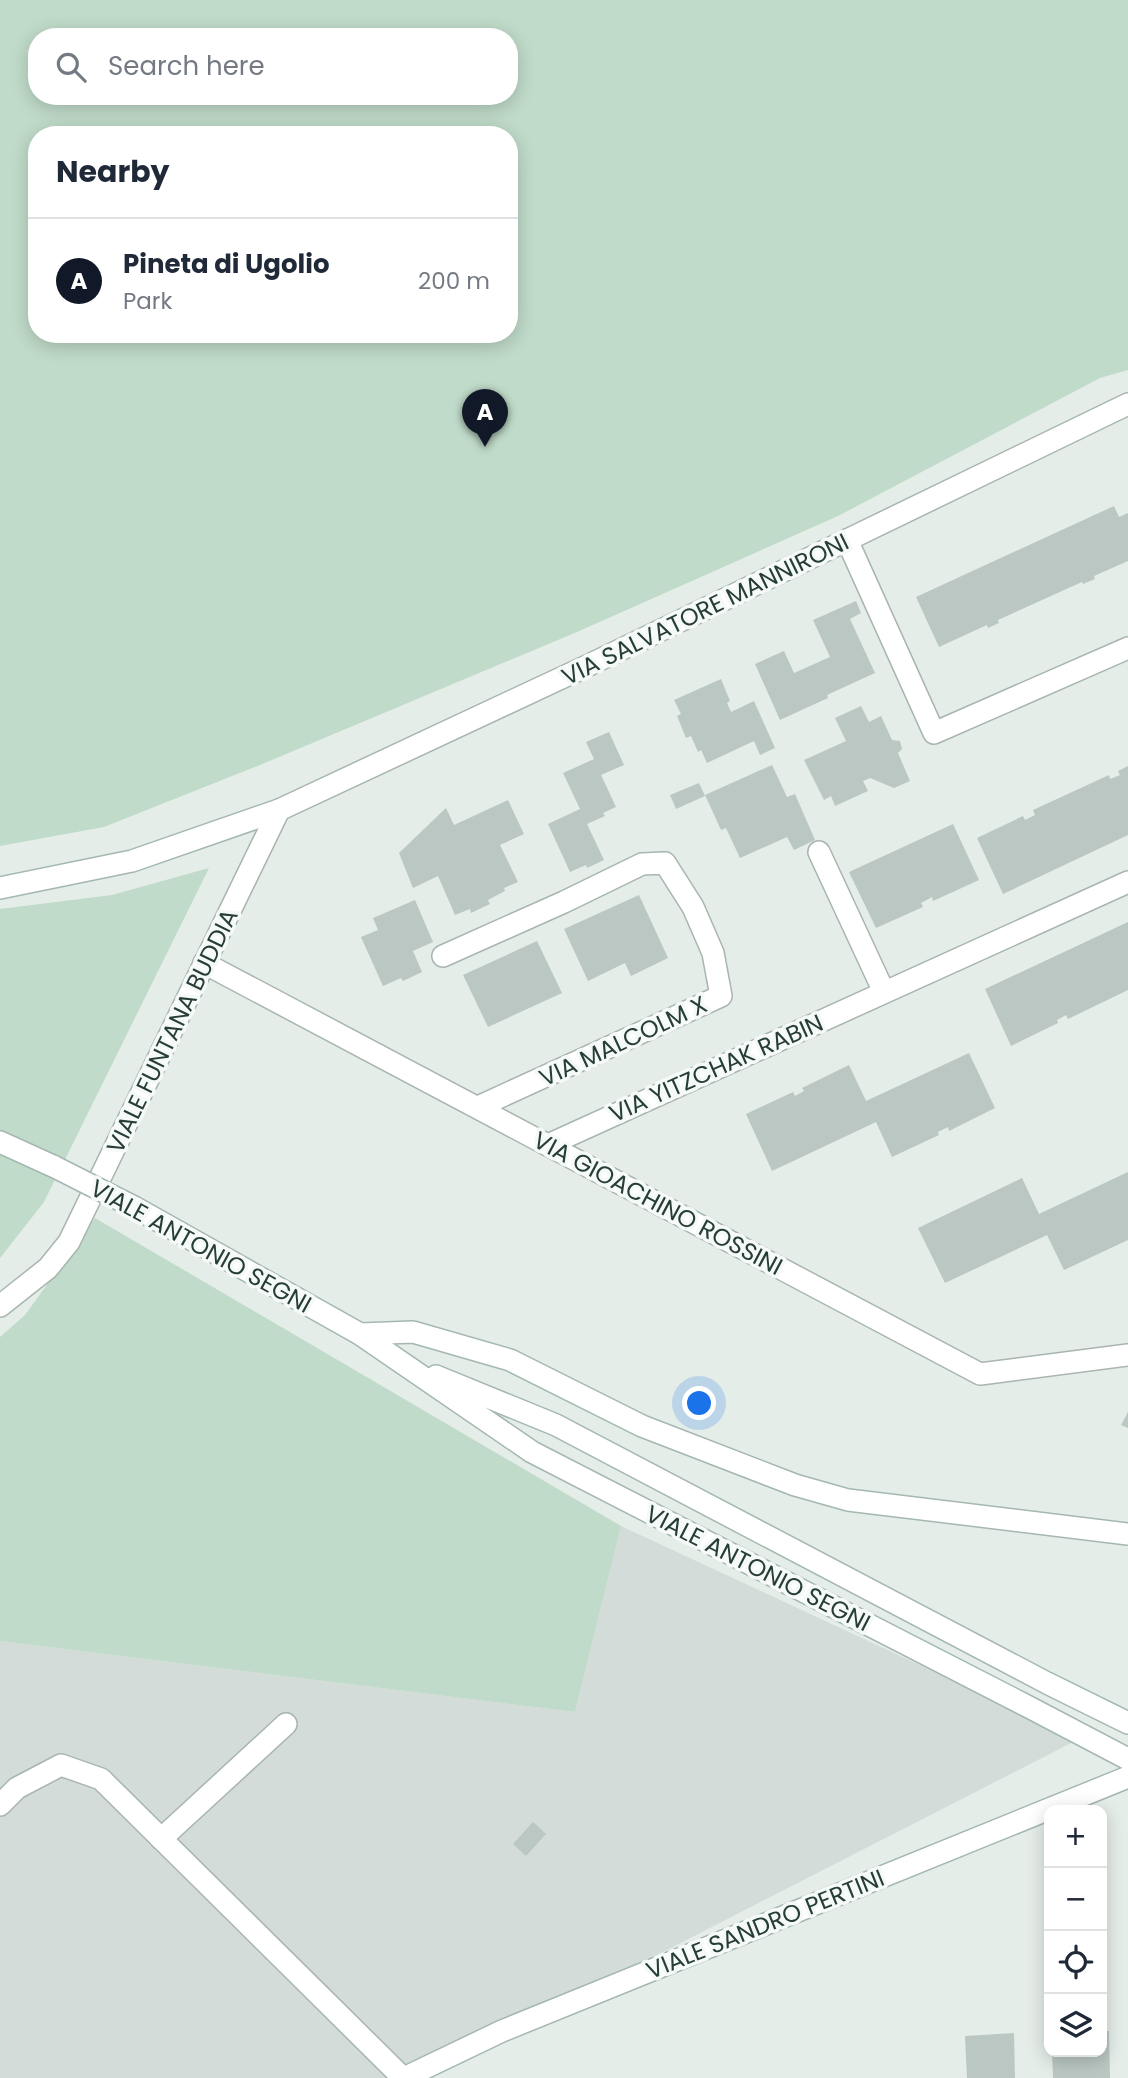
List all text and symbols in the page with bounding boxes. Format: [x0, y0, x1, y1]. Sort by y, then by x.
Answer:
search box [28, 28, 518, 105]
icon: search [52, 48, 90, 86]
text: Search here [108, 48, 265, 84]
text: Nearby [56, 150, 170, 193]
text: Pineta di Ugolio [123, 246, 329, 282]
text: A [71, 265, 87, 297]
text: 200 m [418, 265, 490, 297]
text: Park [123, 285, 172, 317]
pin: A [462, 389, 508, 447]
street label: VIA SALVATORE MANNIRONI [556, 525, 854, 693]
street label: VIALE FUNTANA BUDDIA [98, 903, 246, 1159]
street label: VIA MALCOLM X [534, 988, 712, 1094]
street label: VIA YITZCHAK RABIN [604, 1006, 828, 1130]
street label: VIA GIOACHINO ROSSINI [528, 1123, 788, 1283]
street label: VIALE ANTONIO SEGNI [84, 1171, 318, 1321]
your location [682, 1386, 716, 1420]
street label: VIALE ANTONIO SEGNI [640, 1497, 876, 1639]
map controls [1044, 1805, 1107, 2057]
button: + [1044, 1805, 1107, 1868]
street label: VIALE SANDRO PERTINI [641, 1861, 889, 1987]
button: − [1044, 1868, 1107, 1931]
button: locate [1044, 1931, 1107, 1994]
button: layers [1044, 1994, 1107, 2057]

